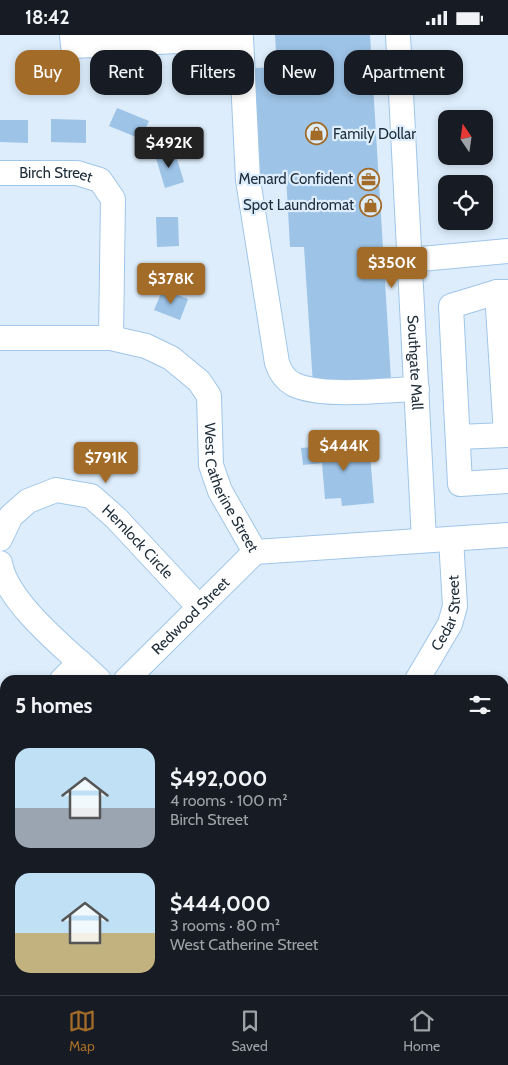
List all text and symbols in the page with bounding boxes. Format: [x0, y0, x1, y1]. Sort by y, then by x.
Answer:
text: 18:42 [25, 6, 70, 29]
chip: Buy [15, 50, 80, 95]
chip: Rent [90, 50, 162, 95]
chip: Filters [172, 50, 254, 95]
chip: New [264, 50, 334, 95]
chip: Apartment [344, 50, 463, 95]
north arrow [438, 110, 492, 165]
map controls [438, 110, 493, 230]
shop icon: Family Dollar [305, 122, 329, 146]
place label: Family Dollar [333, 125, 416, 143]
pin: $492K [134, 127, 204, 169]
text: $492K [146, 133, 192, 152]
street label: Birch Street [19, 164, 95, 186]
office icon: Menard Confident [357, 167, 381, 191]
place label: Menard Confident [238, 170, 353, 188]
button: locate [438, 175, 493, 230]
shop icon: Spot Laundromat [358, 193, 382, 217]
place label: Spot Laundromat [243, 196, 354, 214]
pin: $350K [357, 247, 427, 289]
text: $350K [368, 253, 416, 272]
pin: $378K [136, 263, 206, 305]
text: $378K [148, 269, 194, 288]
street label: Southgate Mall [403, 315, 426, 411]
street label: West Catherine Street [201, 422, 262, 555]
pin: $444K [309, 429, 379, 472]
text: $444K [319, 436, 369, 455]
pin: $791K [71, 441, 141, 484]
text: $791K [85, 448, 127, 467]
street label: Hemlock Circle [98, 501, 177, 583]
street label: Redwood Street [148, 573, 233, 658]
street label: Cedar Street [427, 575, 464, 654]
icon: filters [466, 691, 494, 719]
text: 5 homes [15, 693, 93, 718]
text: $492,000 [170, 766, 267, 791]
icon: home [55, 768, 115, 828]
text: 4 rooms · 100 m² [170, 791, 287, 810]
text: Birch Street [170, 810, 248, 829]
text: $444,000 [170, 891, 270, 916]
icon: home [55, 893, 115, 953]
text: 3 rooms · 80 m² [170, 916, 280, 935]
text: West Catherine Street [170, 935, 318, 954]
tab: Map [68, 1007, 96, 1055]
tab: Saved [231, 1007, 268, 1055]
tab: Home [403, 1007, 440, 1055]

